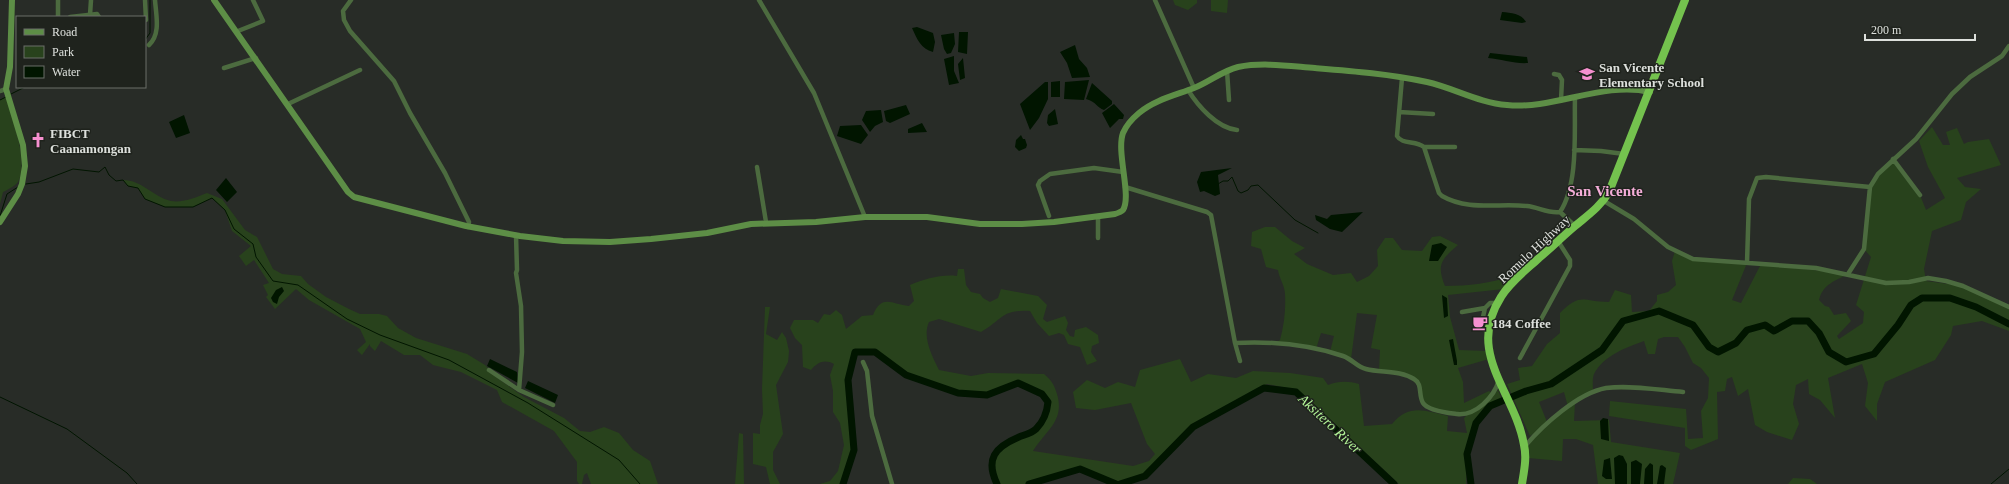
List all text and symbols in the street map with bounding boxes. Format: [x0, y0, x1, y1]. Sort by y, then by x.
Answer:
legend [16, 16, 146, 88]
scale bar [1865, 16, 1975, 42]
text: 200 m [1871, 23, 1902, 37]
text: Road [52, 25, 77, 39]
text: Park [52, 45, 74, 59]
place label: San Vicente Elementary School [1599, 60, 1704, 90]
text: Water [52, 65, 80, 79]
school or university icon: San Vicente Elementary School [1578, 65, 1596, 83]
place label: FIBCT Caanamongan [50, 126, 132, 156]
church icon: FIBCT Caanamongan [29, 131, 47, 149]
district label: San Vicente [1567, 183, 1643, 199]
street label: Romulo Highway [1495, 212, 1573, 286]
cafe icon: 184 Coffee [1471, 314, 1489, 332]
place label: 184 Coffee [1492, 316, 1551, 331]
water label: Aksitero River [1295, 391, 1365, 457]

